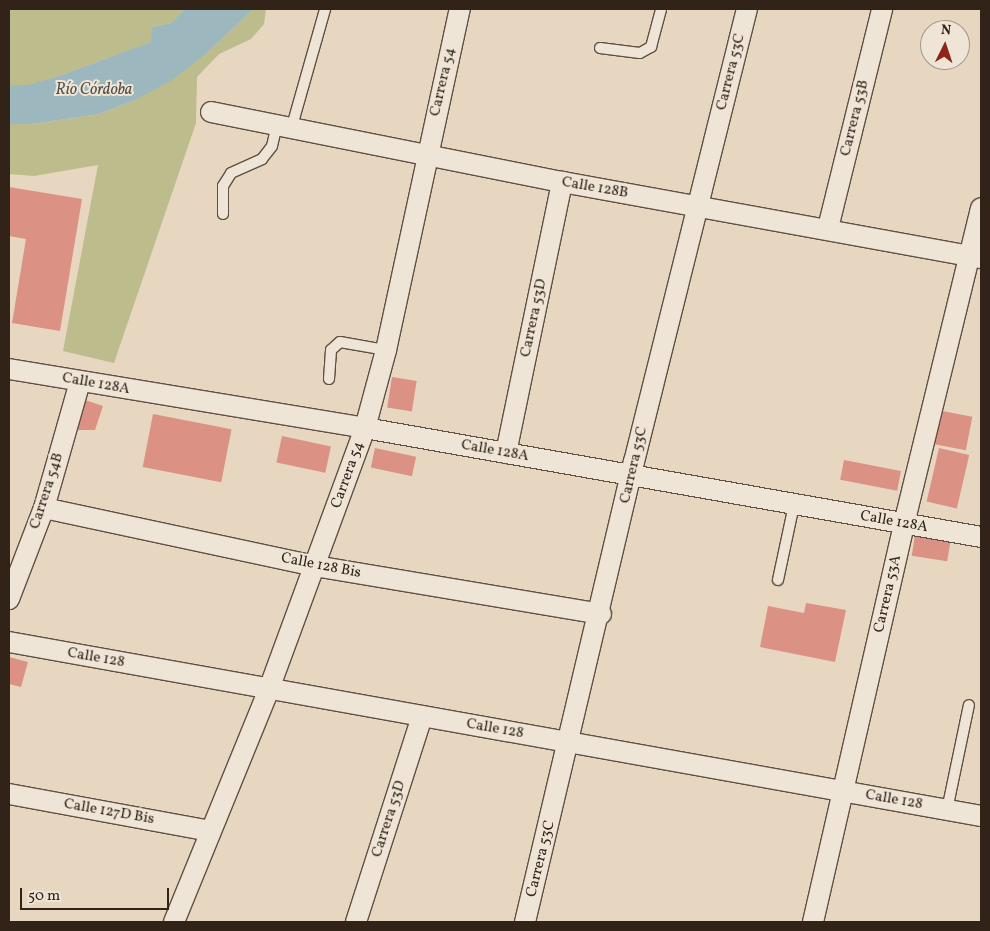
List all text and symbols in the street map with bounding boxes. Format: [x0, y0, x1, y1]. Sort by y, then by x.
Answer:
north arrow [920, 20, 970, 70]
text: N [940, 21, 952, 40]
street label: Carrera 53C [713, 32, 749, 112]
street label: Carrera 54 [426, 46, 460, 118]
street label: Carrera 53B [837, 78, 873, 158]
water label: Río Córdoba [56, 80, 132, 100]
street label: Calle 128B [560, 173, 630, 203]
street label: Carrera 53D [517, 277, 551, 359]
street label: Calle 128A [61, 369, 131, 399]
street label: Carrera 53C [616, 425, 652, 505]
street label: Calle 128A [460, 436, 530, 466]
street label: Carrera 54 [328, 439, 368, 511]
street label: Carrera 54B [26, 451, 68, 531]
street label: Calle 128A [859, 507, 929, 537]
street label: Calle 128 Bis [279, 549, 363, 583]
street label: Carrera 53A [870, 553, 906, 635]
street label: Calle 128 [66, 644, 126, 672]
street label: Calle 128 [465, 715, 525, 743]
street label: Carrera 53D [368, 778, 410, 860]
street label: Calle 128 [864, 786, 924, 814]
street label: Calle 127D Bis [62, 795, 156, 829]
street label: Carrera 53C [523, 819, 559, 899]
scale bar [22, 878, 171, 910]
text: 50 m [28, 886, 60, 907]

